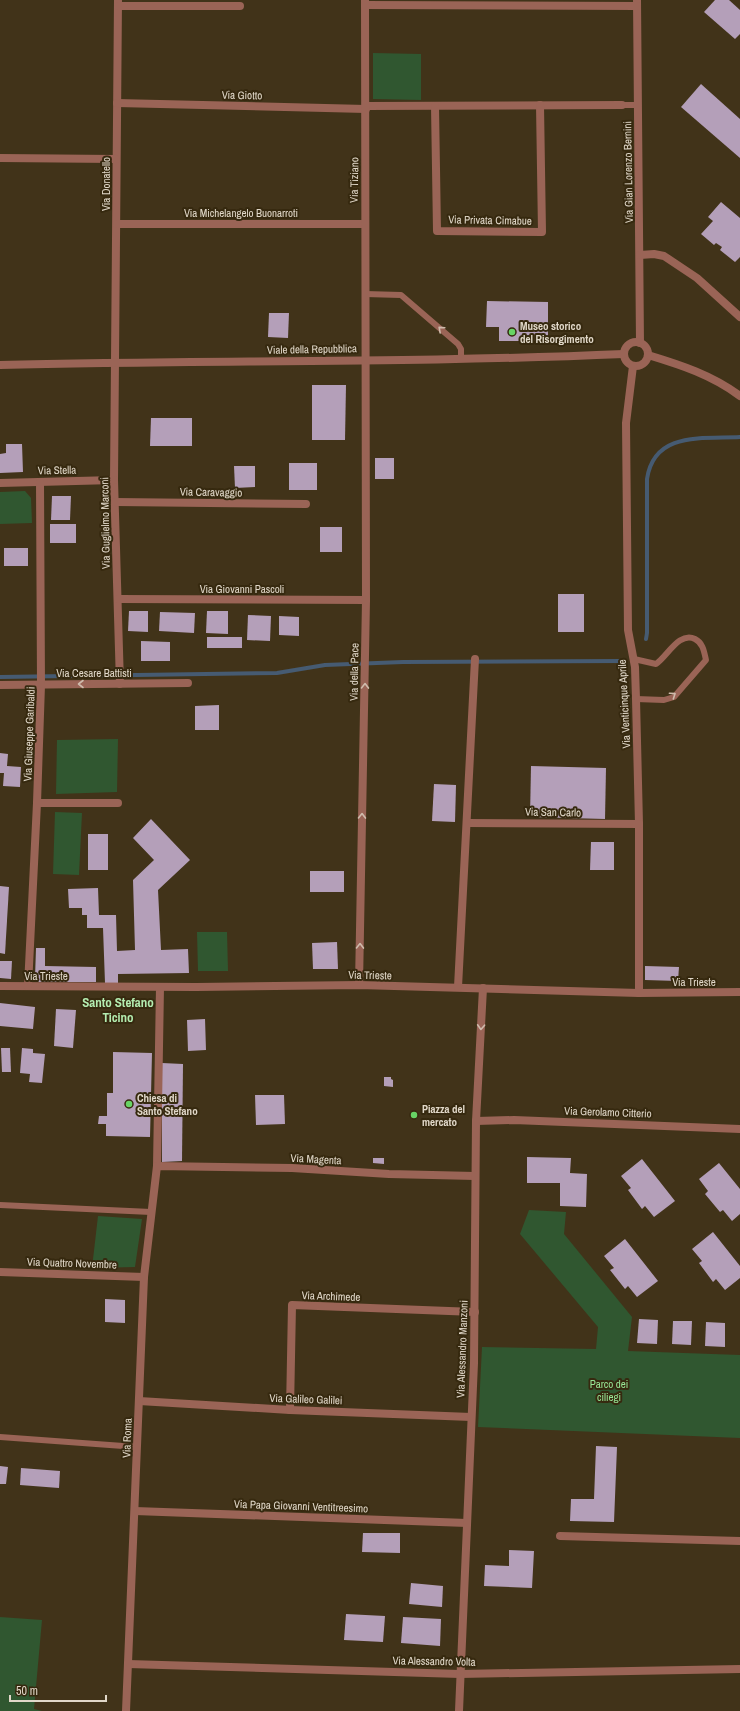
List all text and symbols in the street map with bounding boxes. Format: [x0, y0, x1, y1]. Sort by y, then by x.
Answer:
street label: Via Giotto [222, 88, 262, 102]
street label: Via Gian Lorenzo Bernini [620, 121, 636, 223]
street label: Via Donatello [99, 157, 113, 211]
street label: Via Tiziano [347, 157, 361, 203]
street label: Via Michelangelo Buonarroti [184, 206, 298, 220]
street label: Via Privata Cimabue [448, 212, 532, 228]
place label: Museo storico del Risorgimento [520, 319, 594, 346]
one-way arrow [438, 326, 445, 333]
marker: Museo storico del Risorgimento [507, 327, 517, 337]
street label: Viale della Repubblica [267, 341, 357, 357]
street label: Via Stella [38, 463, 76, 477]
street label: Via Guglielmo Marconi [97, 477, 113, 569]
street label: Via Caravaggio [180, 484, 242, 500]
street label: Via Giovanni Pascoli [200, 582, 284, 596]
street label: Via della Pace [346, 643, 362, 701]
street label: Via Venticinque Aprile [615, 659, 633, 749]
street label: Via Cesare Battisti [56, 666, 132, 680]
one-way arrow [78, 680, 84, 688]
one-way arrow [361, 683, 369, 689]
street label: Via Giuseppe Garibaldi [20, 686, 38, 782]
one-way arrow [669, 693, 676, 700]
street label: Via San Carlo [525, 805, 581, 819]
one-way arrow [358, 813, 366, 819]
one-way arrow [356, 943, 364, 949]
street label: Via Trieste [348, 968, 392, 982]
street label: Via Trieste [24, 969, 68, 983]
street label: Via Trieste [672, 975, 716, 989]
district label: Santo Stefano Ticino [82, 994, 154, 1026]
one-way arrow [477, 1024, 486, 1030]
place label: Chiesa di Santo Stefano [137, 1091, 198, 1118]
marker: Chiesa di Santo Stefano [124, 1099, 134, 1109]
place label: Piazza del mercato [422, 1102, 465, 1129]
street label: Via Gerolamo Citterio [564, 1103, 652, 1121]
marker: Piazza del mercato [409, 1110, 419, 1120]
street label: Via Magenta [290, 1151, 342, 1167]
street label: Via Quattro Novembre [27, 1254, 117, 1272]
street label: Via Archimede [301, 1288, 361, 1304]
street label: Via Alessandro Manzoni [453, 1300, 471, 1398]
park label: Parco dei ciliegi [590, 1377, 628, 1404]
street label: Via Galileo Galilei [269, 1391, 343, 1407]
street label: Via Roma [119, 1418, 135, 1458]
street label: Via Papa Giovanni Ventitreesimo [234, 1497, 368, 1515]
street label: Via Alessandro Volta [392, 1653, 476, 1669]
scale bar [10, 1677, 106, 1703]
text: 50 m [16, 1683, 38, 1699]

